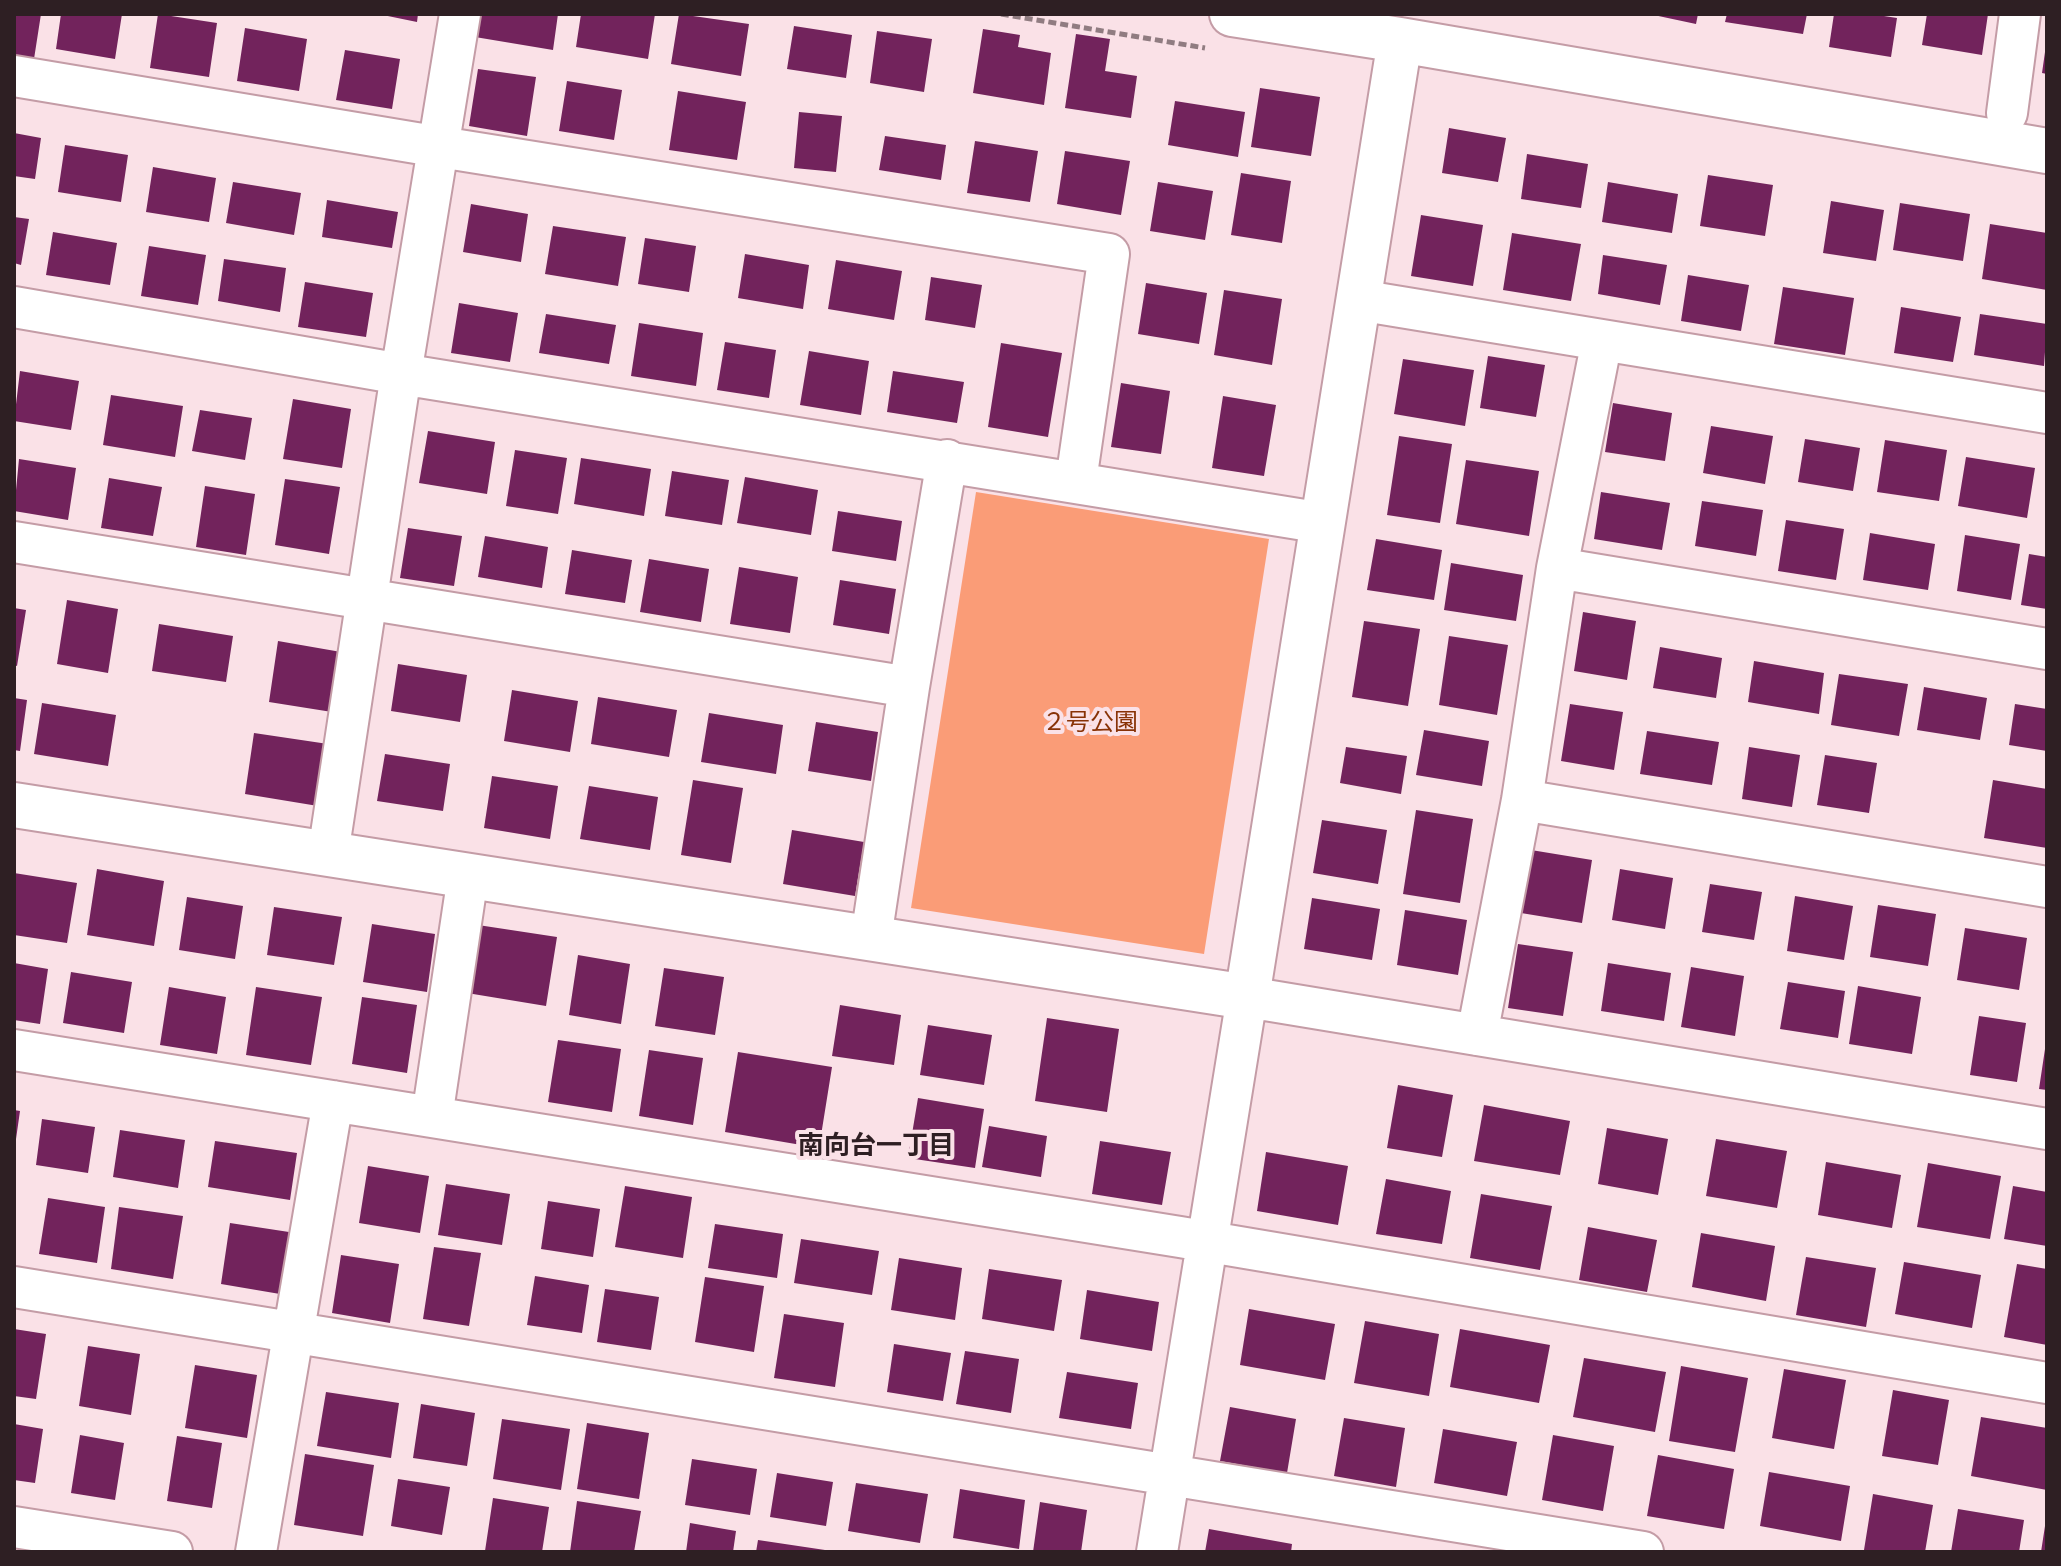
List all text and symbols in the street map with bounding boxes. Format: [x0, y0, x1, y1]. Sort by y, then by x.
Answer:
park label: ２号公園 [1042, 709, 1138, 737]
district label: 南向台一丁目 [798, 1130, 954, 1162]

